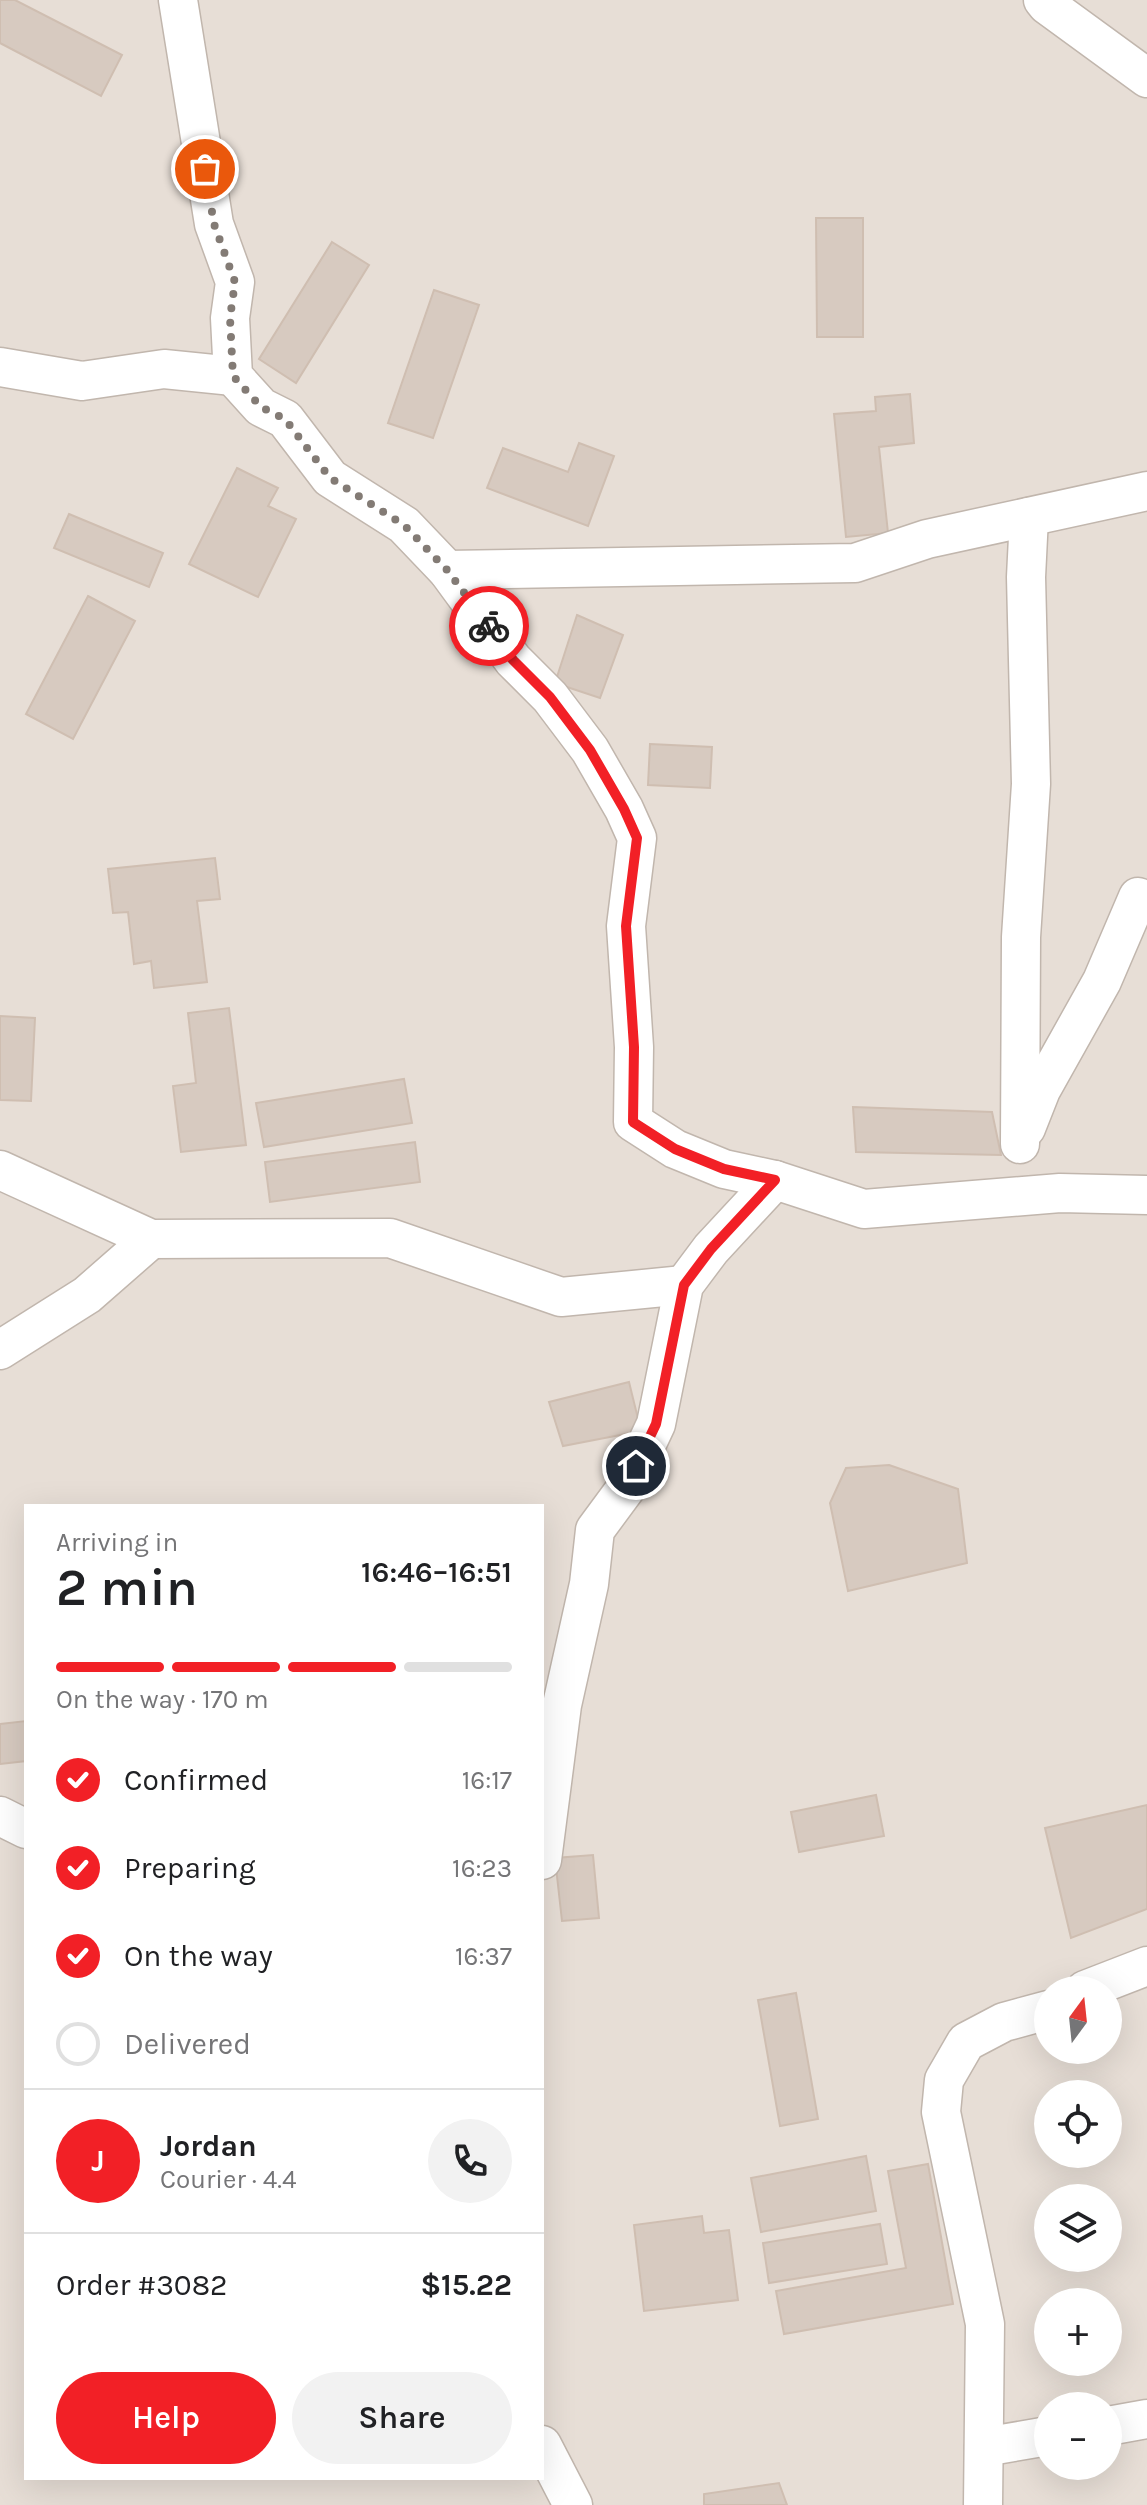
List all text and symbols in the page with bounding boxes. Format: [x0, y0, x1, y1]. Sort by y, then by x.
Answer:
pin [171, 135, 239, 203]
icon: bag [183, 147, 227, 191]
courier [449, 586, 529, 666]
icon: bike [467, 604, 511, 648]
pin [602, 1432, 670, 1500]
icon: home [614, 1444, 658, 1488]
text: Arriving in [56, 1527, 178, 1558]
text: 16:46–16:51 [361, 1554, 512, 1590]
text: 2 min [56, 1557, 198, 1618]
text: On the way · 170 m [56, 1684, 269, 1715]
icon: check [56, 1758, 100, 1802]
text: Confirmed [124, 1762, 268, 1798]
text: 16:17 [462, 1765, 512, 1796]
icon: check [56, 1846, 100, 1890]
text: Preparing [124, 1850, 256, 1886]
text: 16:23 [452, 1853, 512, 1884]
icon: check [56, 1934, 100, 1978]
text: On the way [124, 1938, 273, 1974]
text: 16:37 [455, 1941, 512, 1972]
north arrow [1034, 1976, 1122, 2064]
map controls [1034, 1976, 1122, 2480]
text: Delivered [124, 2026, 251, 2062]
button: locate [1034, 2080, 1122, 2168]
button: phone [428, 2119, 512, 2203]
text: Jordan [160, 2128, 257, 2164]
text: J [91, 2143, 105, 2179]
text: Courier · 4.4 [160, 2164, 296, 2195]
button: layers [1034, 2184, 1122, 2272]
text: Order #3082 [56, 2267, 227, 2303]
text: $15.22 [420, 2267, 512, 2303]
button: + [1034, 2288, 1122, 2376]
button: Help [56, 2372, 276, 2464]
button: Share [292, 2372, 512, 2464]
button: − [1034, 2392, 1122, 2480]

